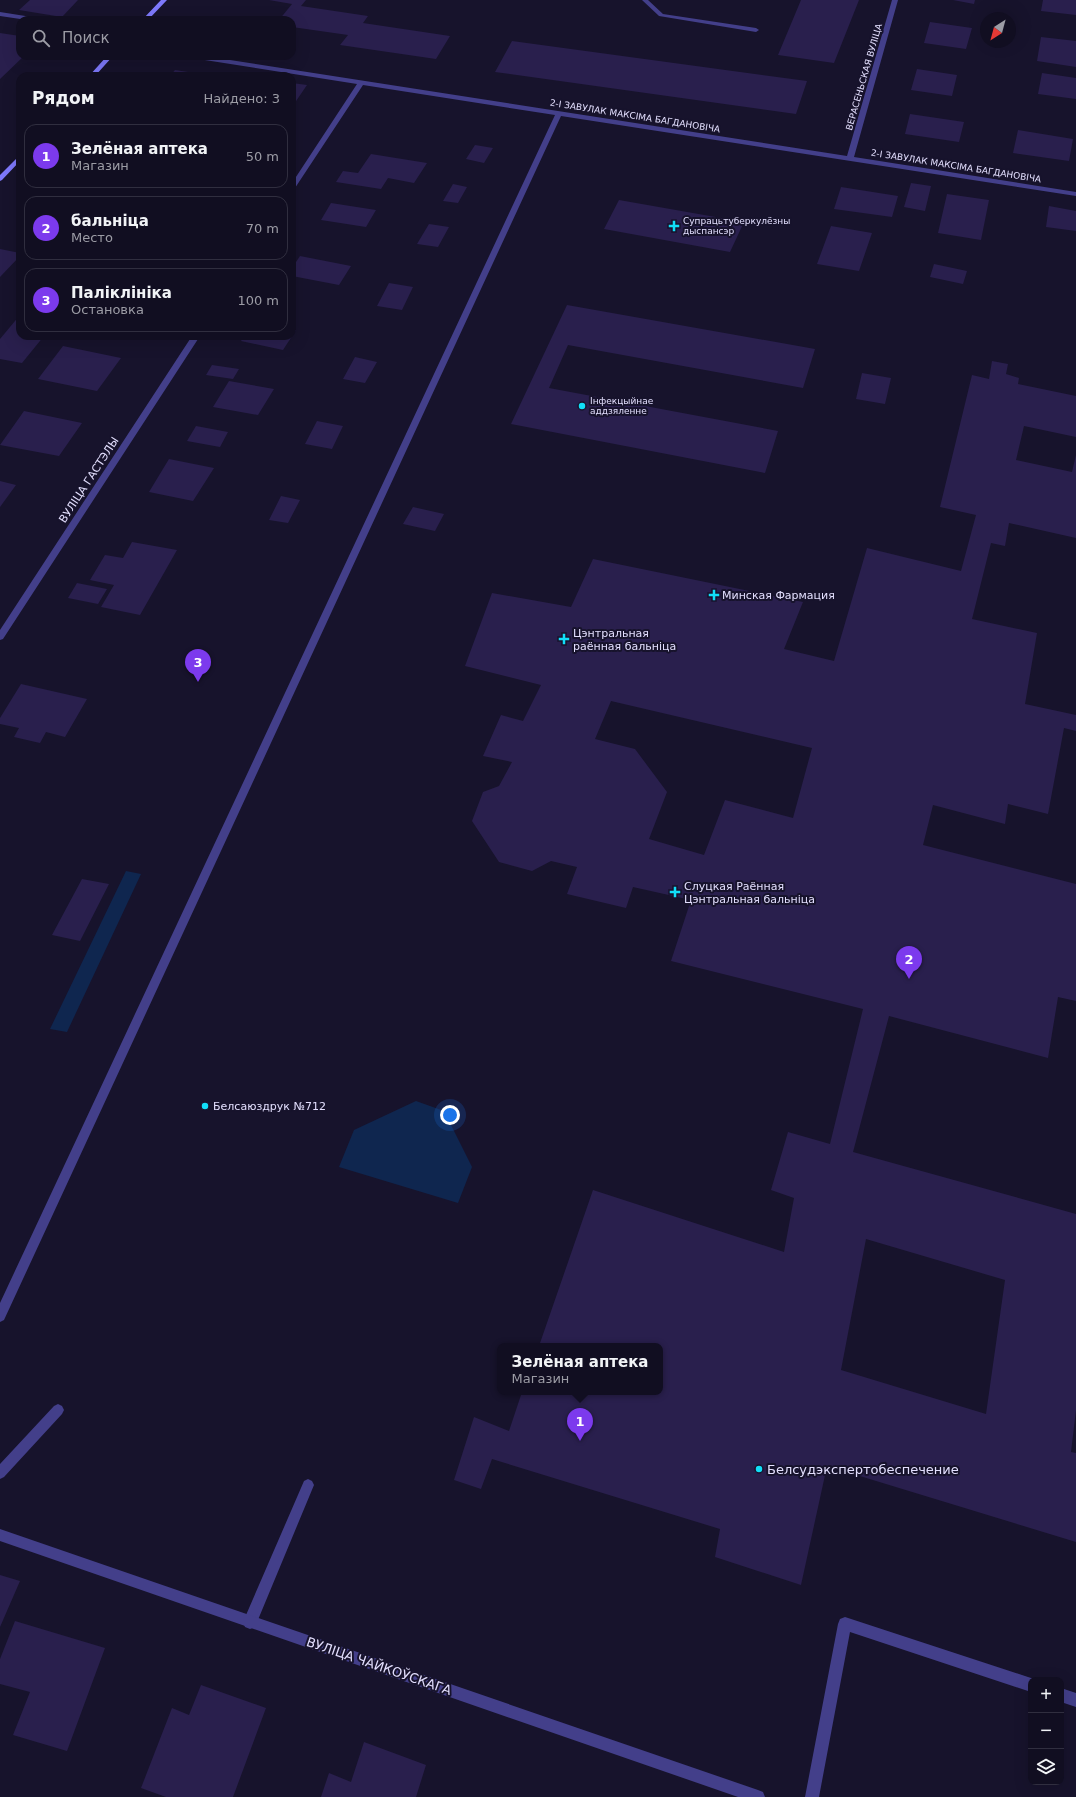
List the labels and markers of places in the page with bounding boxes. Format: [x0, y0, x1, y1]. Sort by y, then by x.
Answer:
place label: Супрацьтуберкулёзны дыспансэр [683, 216, 790, 236]
marker: Супрацьтуберкулёзны дыспансэр [668, 220, 680, 232]
place label: Інфекцыйнае аддзяленне [590, 396, 654, 416]
marker: Інфекцыйнае аддзяленне [577, 401, 587, 411]
place label: Минская Фармация [722, 589, 835, 602]
marker: Минская Фармация [709, 590, 719, 600]
place label: Цэнтральная раённая бальніца [573, 627, 676, 653]
marker: Цэнтральная раённая бальніца [558, 633, 570, 645]
pin: 3 [185, 649, 211, 682]
place label: Слуцкая Раённая Цэнтральная бальніца [684, 880, 815, 906]
marker: Слуцкая Раённая Цэнтральная бальніца [669, 886, 681, 898]
pin: 2 [896, 946, 922, 979]
place label: Белсаюздрук №712 [213, 1100, 326, 1113]
marker: Белсаюздрук №712 [200, 1101, 210, 1111]
pin: 1 [567, 1408, 593, 1441]
place label: Белсудэкспертобеспечение [767, 1462, 959, 1477]
marker: Белсудэкспертобеспечение [754, 1464, 764, 1474]

